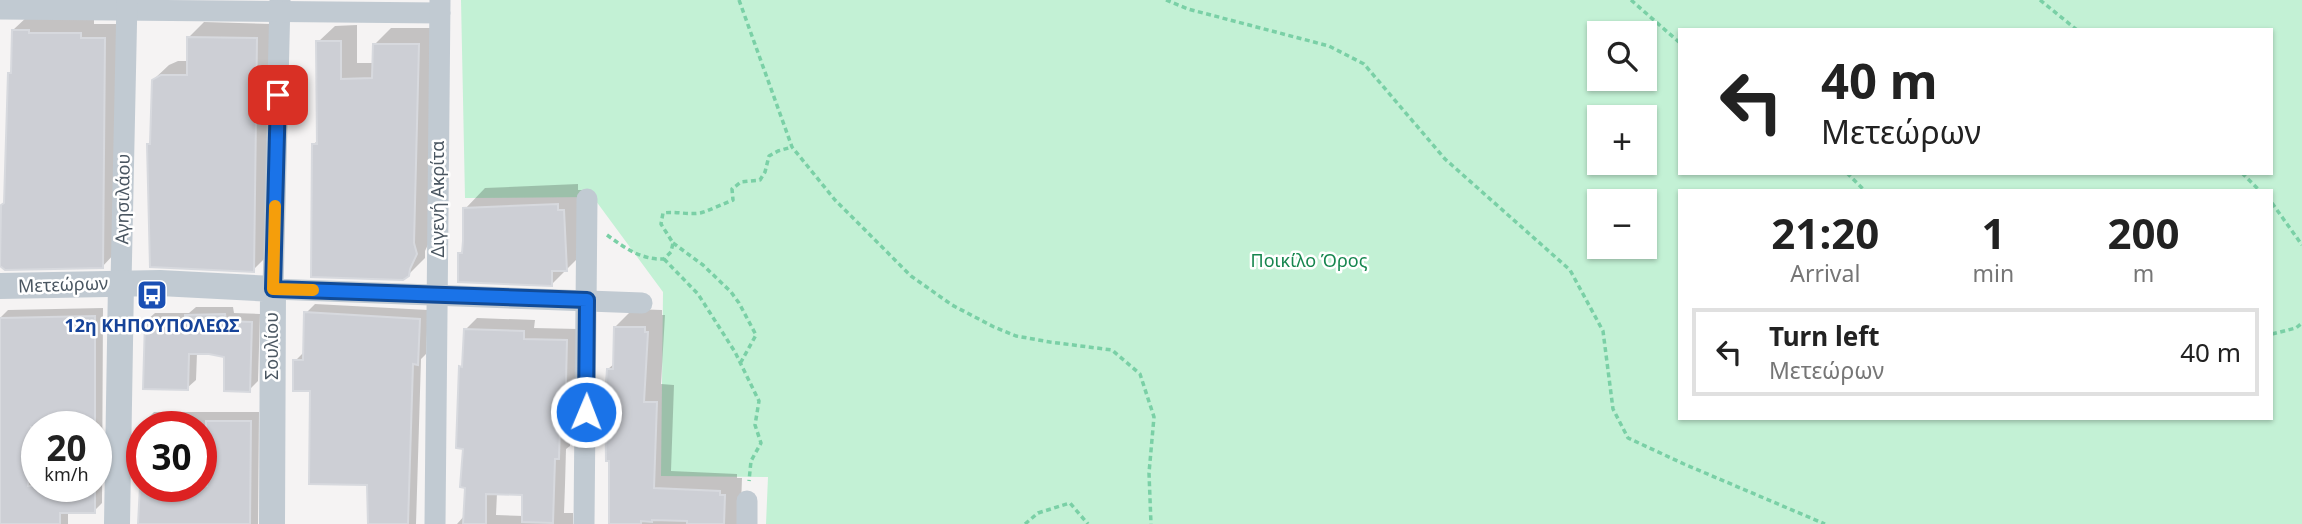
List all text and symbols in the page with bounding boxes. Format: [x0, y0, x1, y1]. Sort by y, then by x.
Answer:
map controls [1587, 21, 1657, 259]
button: search [1587, 21, 1657, 91]
text: 40 m [1821, 47, 1938, 113]
icon: left [1706, 56, 1797, 147]
pin [248, 65, 308, 125]
icon: arrive [259, 76, 297, 114]
button: + [1587, 105, 1657, 175]
text: Μετεώρων [1821, 110, 1981, 153]
street label: Διγενή Ακρίτα [425, 141, 449, 257]
street label: Αγησιλάου [109, 153, 135, 244]
button: − [1587, 189, 1657, 259]
text: 21:20 [1771, 204, 1879, 261]
text: 1 [1981, 204, 2005, 261]
text: 200 [2108, 204, 2180, 261]
park label: Ποικίλο Όρος [1251, 248, 1368, 272]
text: Arrival [1790, 257, 1860, 289]
text: min [1973, 257, 2014, 289]
text: m [2133, 257, 2154, 289]
street label: Μετεώρων [18, 270, 108, 298]
bus stop icon: 12η ΚΗΠΟΥΠΟΛΕΩΣ [135, 278, 169, 312]
street label: Σουλίου [259, 312, 283, 380]
place label: 12η ΚΗΠΟΥΠΟΛΕΩΣ [64, 313, 240, 337]
text: Turn left [1769, 318, 1880, 354]
icon: left [1710, 333, 1748, 371]
text: 40 m [2180, 334, 2241, 370]
text: Μετεώρων [1769, 354, 1884, 386]
position arrow [549, 375, 623, 449]
speed limit sign: 30 [126, 411, 217, 502]
text: 20 [46, 424, 87, 471]
text: km/h [44, 462, 89, 486]

